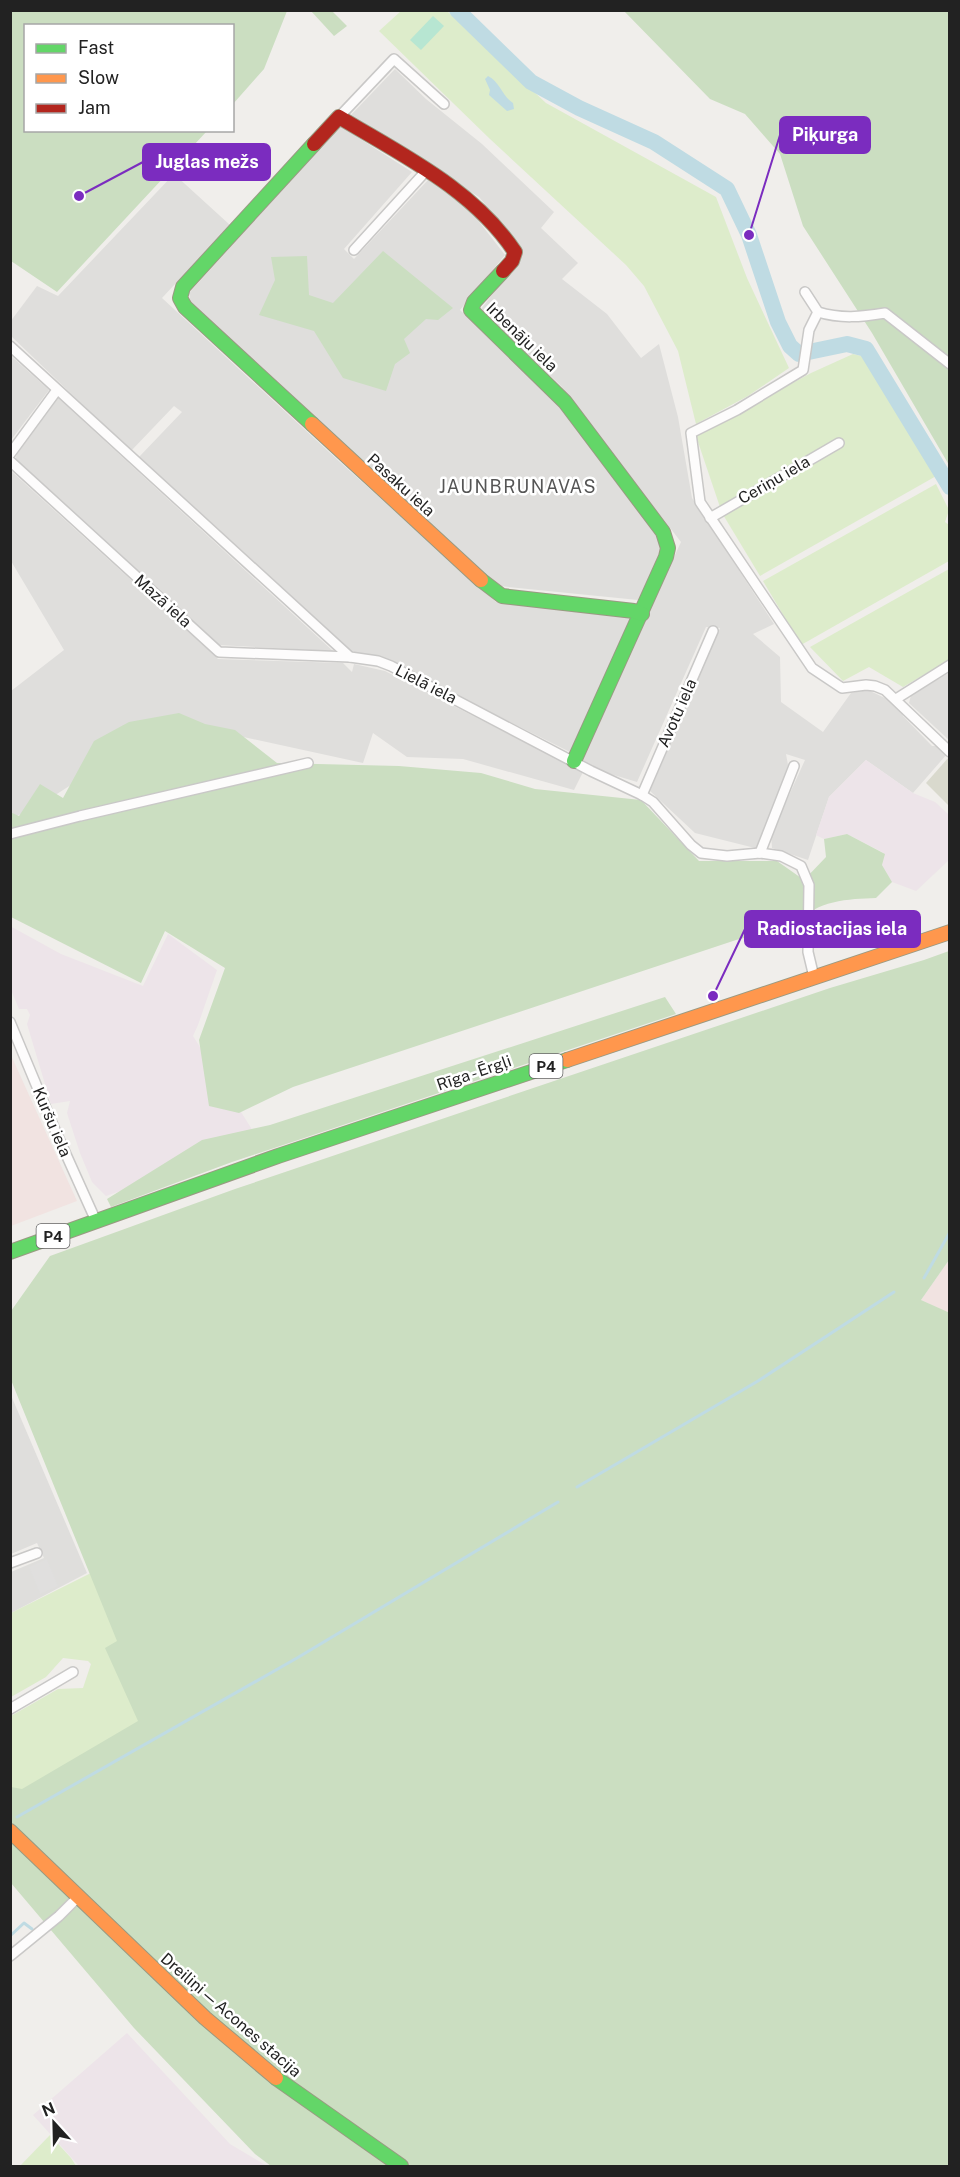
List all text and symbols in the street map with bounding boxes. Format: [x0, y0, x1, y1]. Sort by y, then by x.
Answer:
legend [24, 24, 234, 132]
text: Fast [78, 37, 114, 58]
text: Slow [78, 67, 119, 88]
text: Jam [78, 97, 111, 118]
callout: Piķurga [780, 117, 870, 153]
text: Piķurga [792, 124, 858, 146]
callout: Juglas mežs [143, 144, 270, 180]
text: Juglas mežs [155, 151, 259, 172]
street label: Irbenāju iela [483, 298, 561, 376]
street label: Pasaku iela [363, 450, 439, 520]
street label: Ceriņu iela [735, 452, 813, 508]
district label: JAUNBRUNAVAS [439, 476, 597, 497]
street label: Mazā iela [131, 570, 195, 632]
street label: Lielā iela [392, 660, 460, 708]
street label: Avotu iela [653, 676, 701, 750]
callout: Radiostacijas iela [745, 911, 920, 947]
text: Radiostacijas iela [757, 918, 907, 939]
street label: Rīga - Ērgļi [434, 1051, 514, 1095]
road number: P4 [530, 1054, 562, 1078]
street label: Kuršu iela [29, 1084, 75, 1160]
road number: P4 [36, 1224, 70, 1248]
street label: Dreiliņi — Acones stacija [157, 1949, 305, 2081]
north arrow [24, 2093, 84, 2153]
text: N [39, 2098, 58, 2121]

